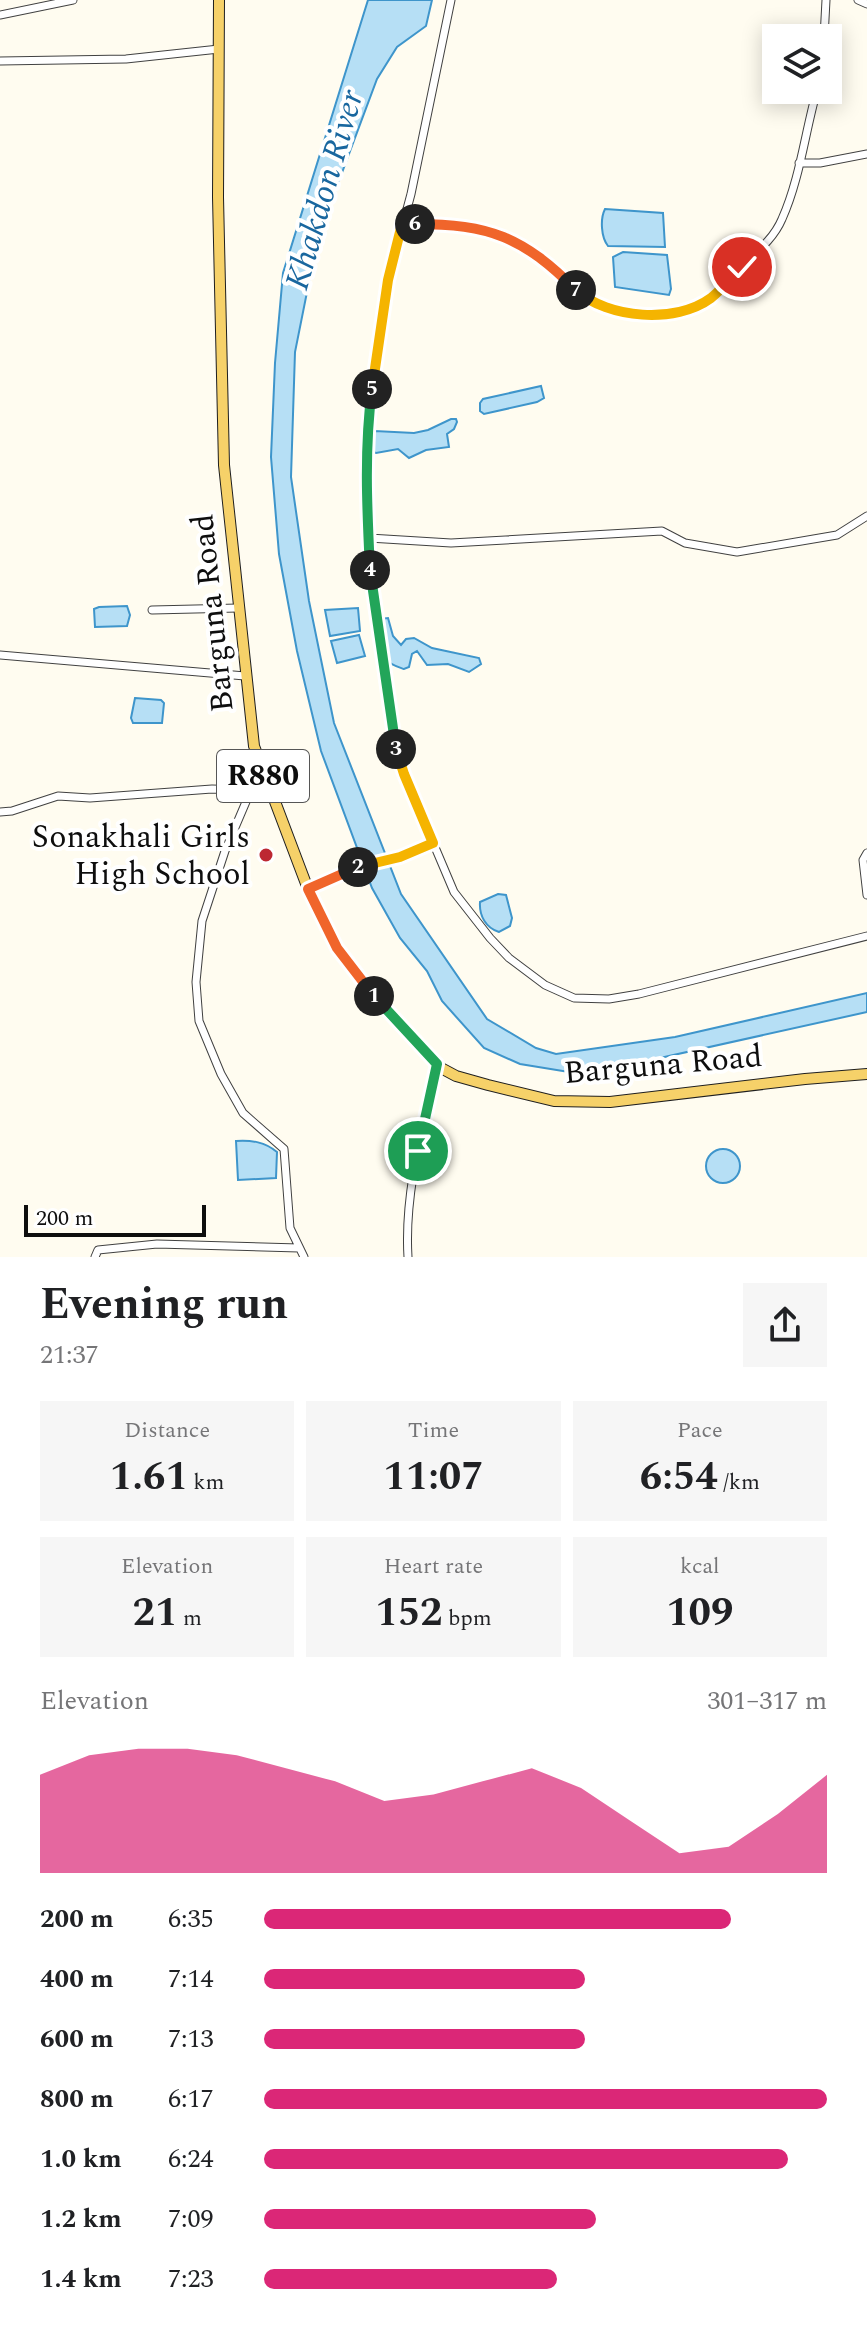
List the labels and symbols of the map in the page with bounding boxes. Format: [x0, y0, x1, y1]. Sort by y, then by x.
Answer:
water label: Khakdon River [272, 84, 378, 296]
pin: 6 [395, 204, 435, 244]
pin [708, 233, 776, 301]
pin: 7 [556, 270, 596, 310]
pin: 5 [352, 369, 392, 409]
street label: Barguna Road [178, 511, 248, 715]
pin: 4 [350, 550, 390, 590]
pin: 3 [376, 729, 416, 769]
road number: R880 [217, 750, 309, 802]
place label: Sonakhali Girls High School [32, 813, 250, 899]
marker: Sonakhali Girls High School [257, 846, 275, 864]
pin: 2 [338, 847, 378, 887]
pin: 1 [354, 976, 394, 1016]
street label: Barguna Road [562, 1032, 764, 1098]
pin [384, 1117, 452, 1185]
scale bar [24, 1201, 206, 1237]

